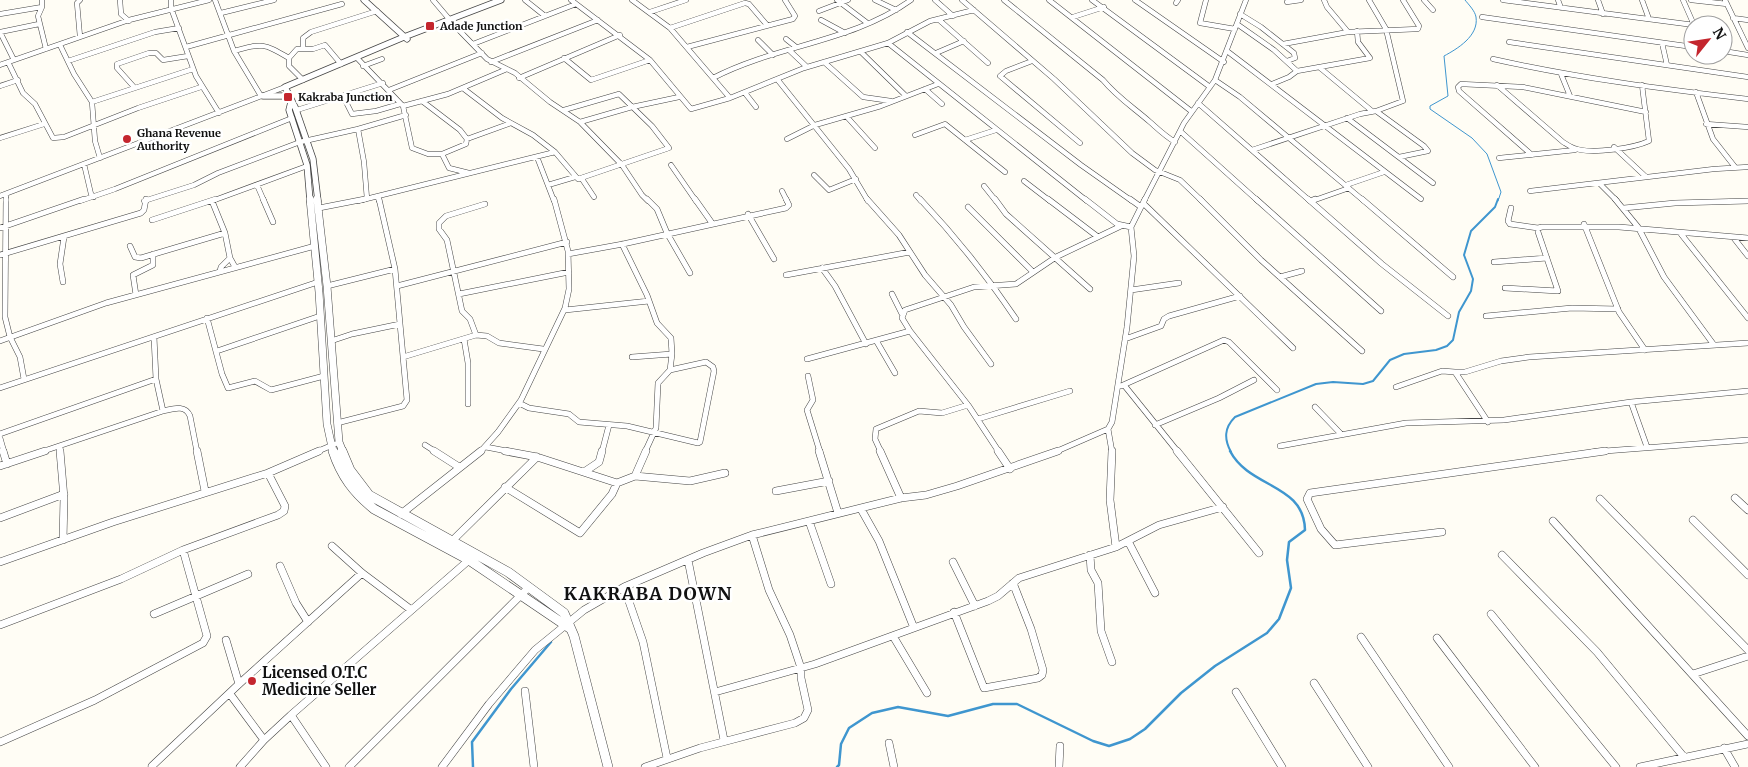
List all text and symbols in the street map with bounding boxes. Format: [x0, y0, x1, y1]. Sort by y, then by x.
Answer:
north arrow [1683, 15, 1733, 65]
place label: Adade Junction [439, 19, 523, 33]
marker: Adade Junction [424, 20, 436, 32]
text: N [1709, 24, 1730, 43]
place label: Kakraba Junction [298, 90, 393, 104]
marker: Kakraba Junction [282, 91, 294, 103]
place label: Ghana Revenue Authority [136, 126, 221, 153]
marker: Ghana Revenue Authority [121, 133, 133, 145]
district label: KAKRABA DOWN [564, 582, 732, 605]
place label: Licensed O.T.C Medicine Seller [262, 663, 376, 699]
marker: Licensed O.T.C Medicine Seller [246, 675, 258, 687]

